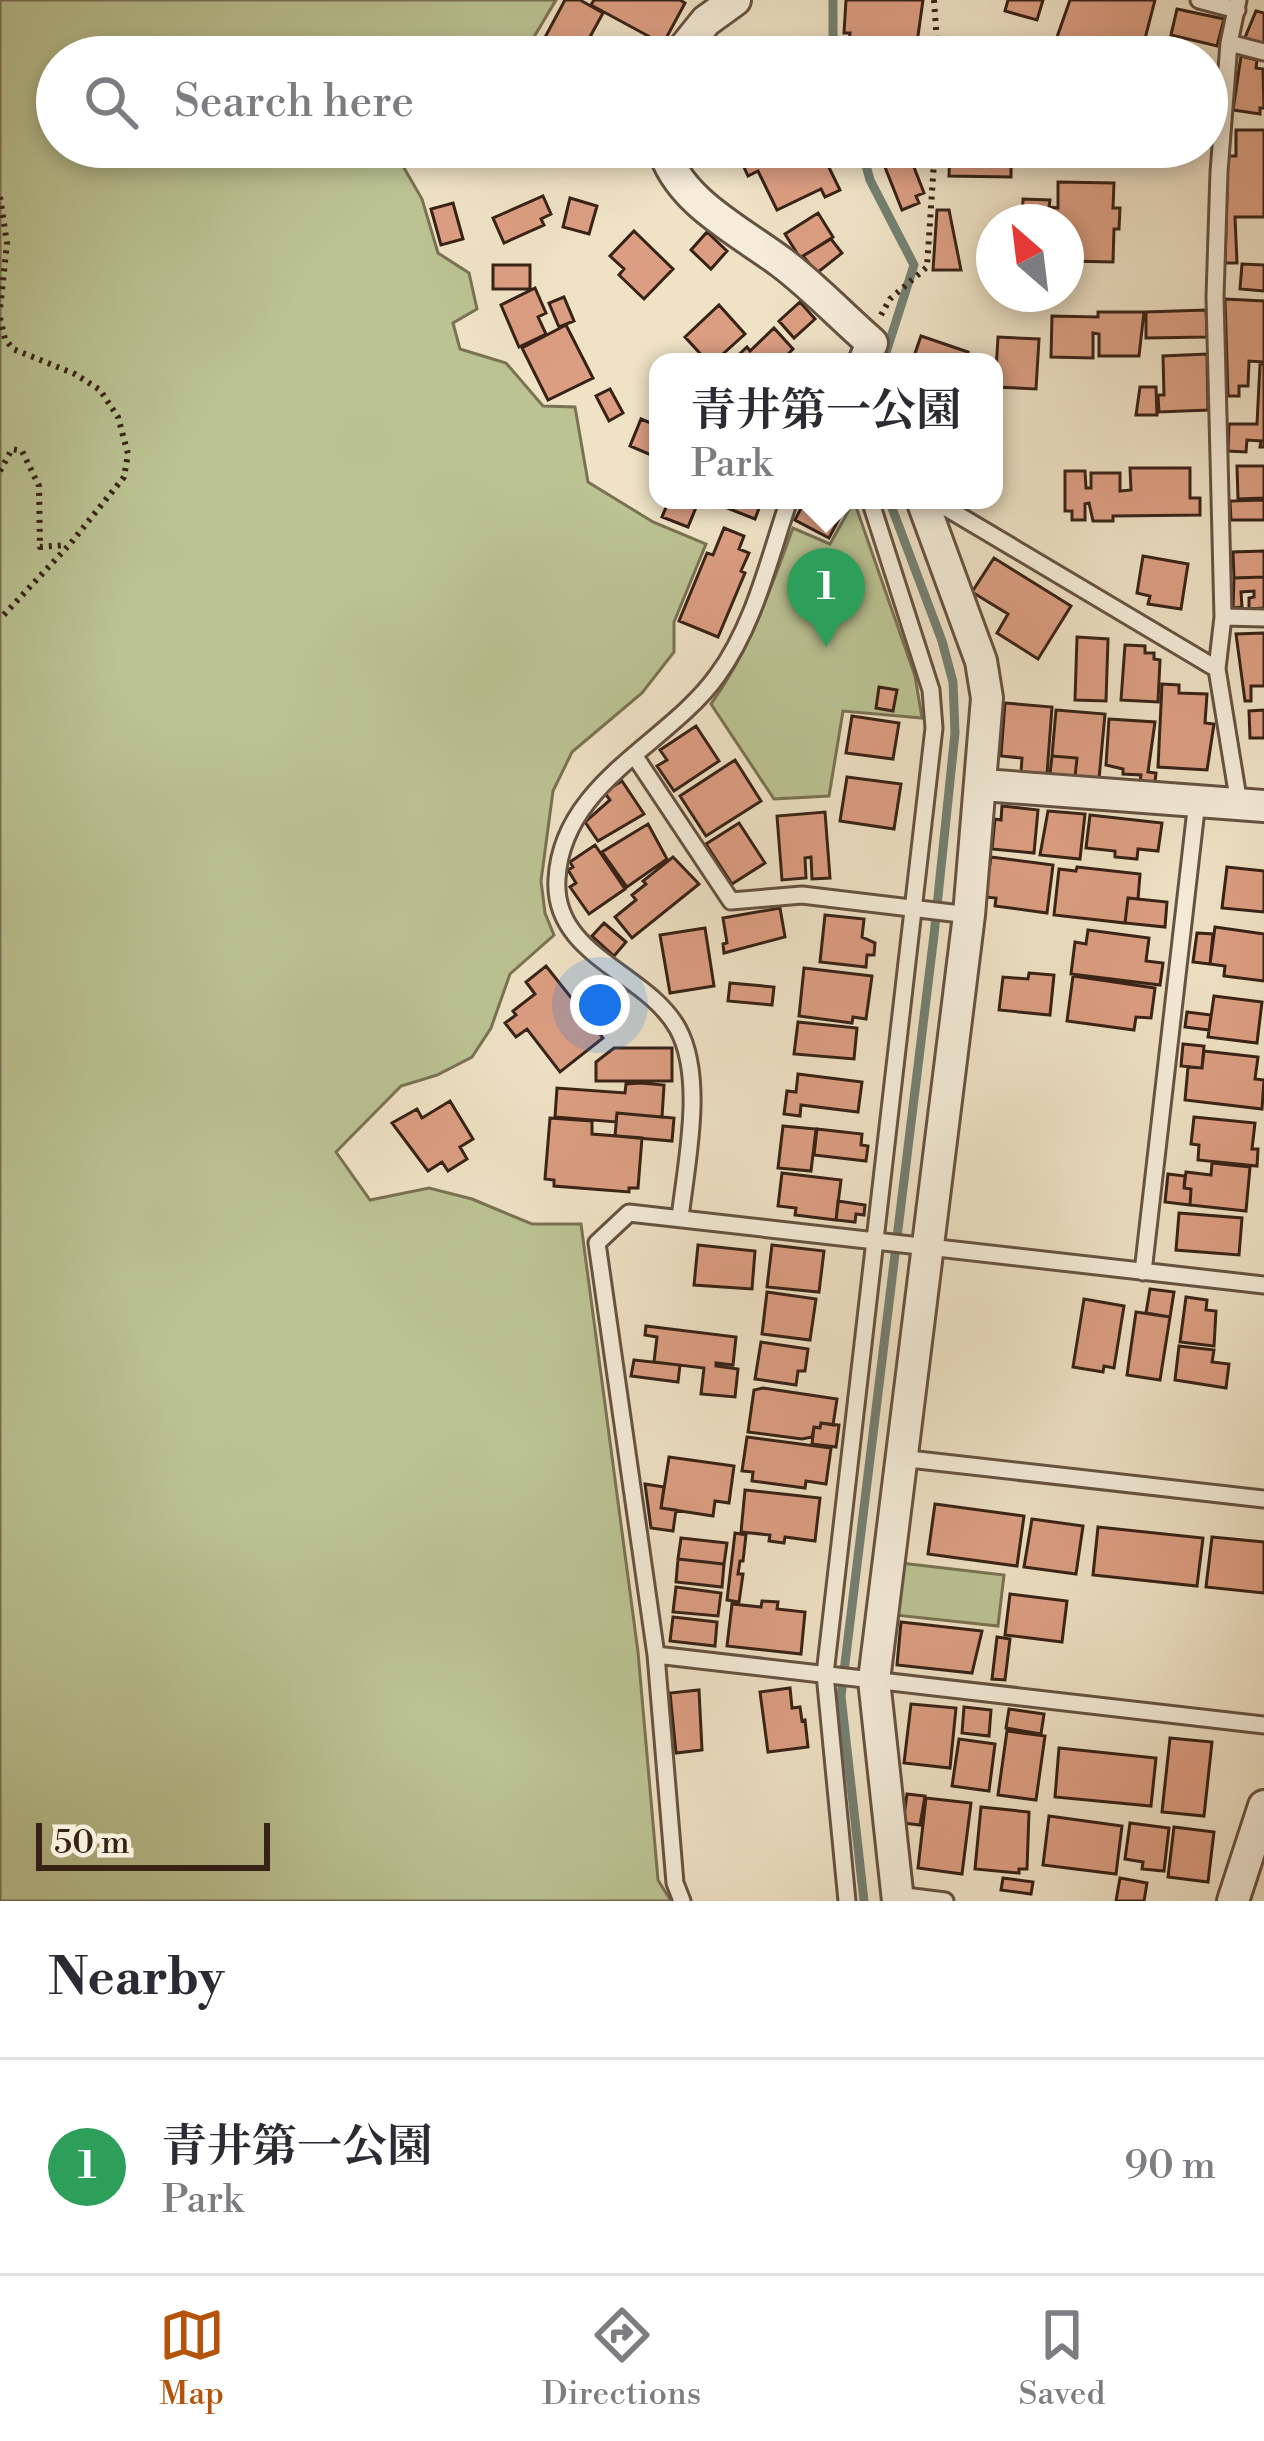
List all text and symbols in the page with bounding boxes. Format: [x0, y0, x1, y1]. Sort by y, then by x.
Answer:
search box [36, 36, 1228, 168]
icon: search [78, 69, 144, 135]
text: Search here [174, 74, 414, 131]
north arrow [976, 204, 1084, 312]
popup [649, 353, 1003, 509]
text: 青井第一公園 [691, 383, 961, 440]
text: Park [691, 440, 772, 489]
pin: 1 [787, 548, 865, 647]
your location [570, 975, 630, 1035]
scale bar [36, 1817, 270, 1870]
text: 50 m [54, 1823, 130, 1864]
text: Nearby [48, 1947, 224, 2011]
text: 青井第一公園 [162, 2119, 432, 2176]
text: 1 [78, 2142, 96, 2191]
text: 90 m [1124, 2142, 1216, 2191]
text: Park [162, 2176, 243, 2225]
tab: Map [159, 2302, 225, 2415]
tab: Directions [542, 2302, 701, 2415]
tab: Saved [1019, 2302, 1105, 2415]

